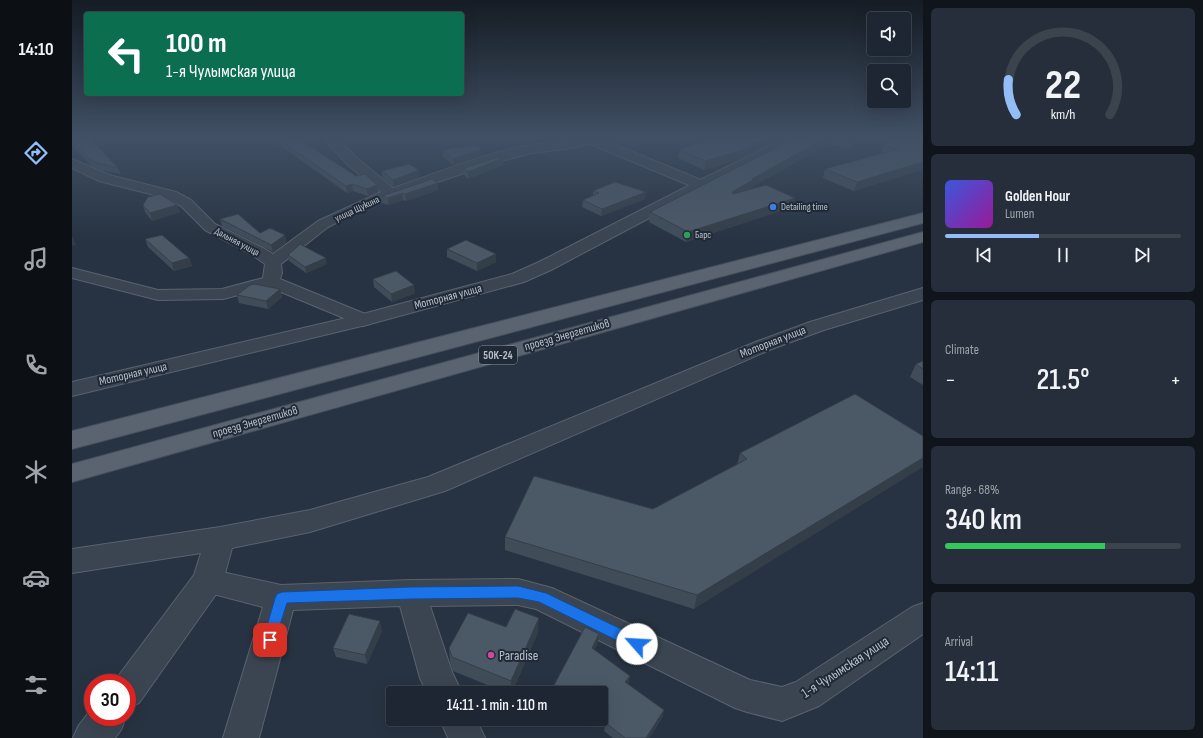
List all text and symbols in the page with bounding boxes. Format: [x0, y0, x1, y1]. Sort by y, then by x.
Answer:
map controls [867, 12, 911, 108]
button: sound [867, 12, 911, 56]
text: 100 m [166, 27, 227, 60]
icon: left [100, 28, 152, 80]
text: 14:10 [18, 39, 54, 60]
text: 1-я Чулымская улица [166, 61, 296, 82]
text: 22 [1045, 61, 1081, 110]
button: search [867, 64, 911, 108]
text: km/h [1051, 106, 1075, 123]
icon: directions [22, 139, 50, 167]
text: Golden Hour [1005, 187, 1070, 206]
street label: улица Щукина [333, 193, 381, 225]
place label: Detailing time [781, 201, 828, 213]
marker: Detailing time [768, 202, 778, 212]
text: Lumen [1005, 206, 1034, 222]
street label: Дальняя улица [212, 225, 262, 259]
place label: Барс [695, 229, 711, 241]
marker: Барс [682, 230, 692, 240]
icon: previous [973, 244, 995, 266]
icon: pause [1052, 244, 1074, 266]
icon: next [1131, 244, 1153, 266]
icon: music [22, 245, 50, 273]
street label: Моторная улица [413, 281, 484, 313]
street label: проезд Энергетиков [523, 316, 611, 354]
street label: Моторная улица [738, 322, 808, 361]
text: Climate [945, 342, 979, 358]
road number: 50К-24 [479, 346, 517, 364]
icon: phone [22, 351, 50, 379]
street label: Моторная улица [97, 359, 169, 389]
text: 21.5° [1036, 362, 1090, 398]
text: − [945, 367, 956, 394]
text: + [1170, 367, 1181, 394]
street label: проезд Энергетиков [211, 403, 299, 441]
icon: climate [22, 458, 50, 486]
text: Range · 68% [945, 482, 999, 498]
text: 340 km [945, 502, 1022, 538]
icon: car [22, 564, 50, 592]
pin [253, 623, 287, 657]
position arrow [616, 623, 658, 665]
icon: arrive [259, 629, 281, 651]
street label: 1-я Чулымская улица [798, 632, 892, 702]
text: Arrival [945, 634, 973, 650]
place label: Paradise [499, 647, 538, 664]
marker: Paradise [486, 650, 496, 660]
text: 14:11 [945, 654, 998, 690]
icon: filters [22, 671, 50, 699]
speed limit sign: 30 [84, 674, 136, 726]
text: 14:11 · 1 min · 110 m [447, 696, 547, 715]

